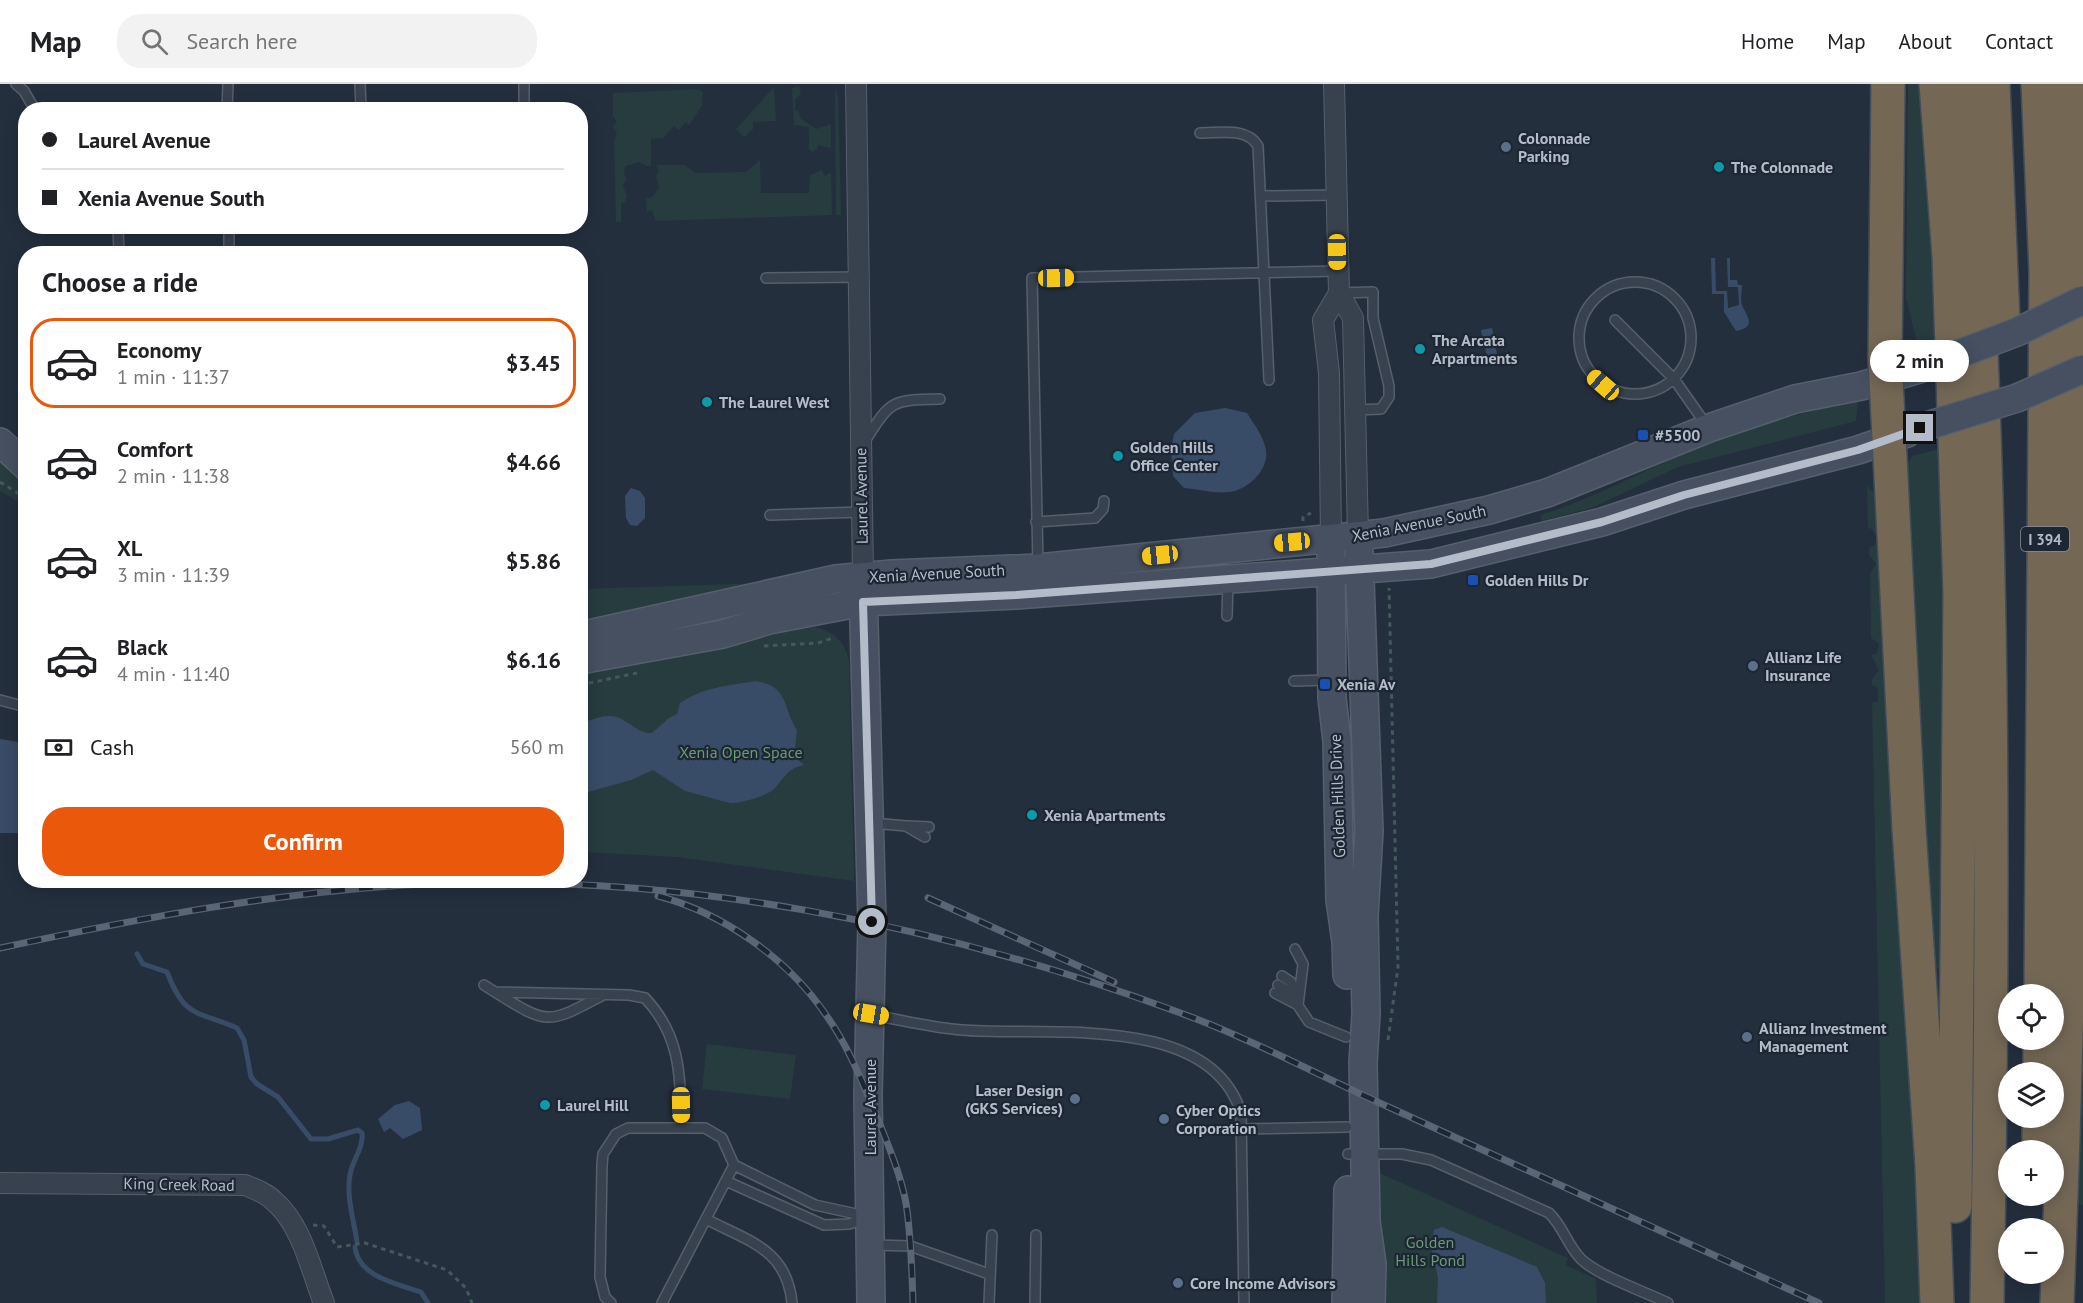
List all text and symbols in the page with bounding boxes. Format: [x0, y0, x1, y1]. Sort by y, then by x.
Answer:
search box [117, 14, 537, 68]
text: Map [30, 23, 81, 60]
icon: search [138, 25, 171, 58]
text: Search here [186, 27, 297, 55]
text: Home [1741, 28, 1794, 55]
text: Map [1827, 28, 1866, 55]
text: About [1899, 28, 1952, 55]
text: Contact [1985, 28, 2053, 55]
text: Laurel Avenue [78, 126, 211, 154]
place label: Colonnade Parking [1518, 128, 1590, 166]
marker: Colonnade Parking [1499, 140, 1513, 154]
place label: The Colonnade [1731, 157, 1833, 177]
marker: The Colonnade [1712, 160, 1726, 174]
text: Xenia Avenue South [78, 184, 265, 212]
car [1328, 234, 1346, 270]
text: Choose a ride [42, 265, 198, 299]
car [1038, 269, 1074, 287]
place label: The Arcata Arpartments [1432, 330, 1518, 368]
icon: car [45, 336, 99, 390]
text: Economy [117, 336, 201, 364]
callout: 2 min [1870, 341, 1970, 383]
marker: The Arcata Arpartments [1413, 342, 1427, 356]
text: 2 min [1895, 348, 1944, 374]
text: $3.45 [506, 349, 561, 377]
text: 1 min · 11:37 [117, 364, 230, 390]
car [1584, 366, 1622, 404]
place label: The Laurel West [719, 392, 830, 412]
marker: The Laurel West [700, 395, 714, 409]
route end [1906, 414, 1933, 441]
place label: #5500 [1655, 425, 1700, 445]
marker: #5500 [1636, 428, 1650, 442]
icon: car [45, 435, 99, 489]
text: Comfort [117, 435, 193, 463]
place label: Golden Hills Office Center [1130, 437, 1218, 475]
text: $4.66 [506, 448, 561, 476]
street label: Laurel Avenue [850, 448, 872, 544]
marker: Golden Hills Office Center [1111, 449, 1125, 463]
text: 2 min · 11:38 [117, 463, 230, 489]
street label: Xenia Avenue South [1350, 500, 1488, 546]
road number: I 394 [2021, 527, 2069, 551]
car [1273, 531, 1311, 553]
icon: car [45, 534, 99, 588]
text: XL [117, 534, 142, 562]
car [1141, 544, 1179, 566]
text: $5.86 [506, 547, 561, 575]
street label: Xenia Avenue South [869, 559, 1005, 587]
text: 3 min · 11:39 [117, 562, 230, 588]
place label: Golden Hills Dr [1485, 570, 1589, 590]
marker: Golden Hills Dr [1466, 573, 1480, 587]
icon: car [45, 633, 99, 687]
text: Black [117, 633, 168, 661]
text: $6.16 [506, 646, 561, 674]
place label: Allianz Life Insurance [1765, 647, 1842, 685]
marker: Allianz Life Insurance [1746, 659, 1760, 673]
text: 4 min · 11:40 [117, 661, 230, 687]
place label: Xenia Av [1337, 674, 1396, 694]
marker: Xenia Av [1318, 677, 1332, 691]
icon: cash [42, 731, 75, 764]
text: Cash [90, 733, 134, 761]
text: 560 m [510, 734, 564, 760]
street label: Golden Hills Drive [1325, 734, 1349, 858]
park label: Xenia Open Space [679, 742, 803, 762]
place label: Xenia Apartments [1044, 805, 1166, 825]
button: Confirm [42, 807, 564, 876]
marker: Xenia Apartments [1025, 808, 1039, 822]
route start [858, 908, 885, 935]
map controls [1998, 984, 2064, 1284]
button: locate [1998, 984, 2064, 1050]
car [852, 1002, 890, 1026]
place label: Allianz Investment Management [1759, 1018, 1887, 1056]
marker: Allianz Investment Management [1740, 1030, 1754, 1044]
street label: Laurel Avenue [860, 1059, 880, 1155]
button: layers [1998, 1062, 2064, 1128]
place label: Laser Design (GKS Services) [965, 1080, 1063, 1118]
car [672, 1087, 690, 1123]
marker: Laser Design (GKS Services) [1068, 1092, 1082, 1106]
place label: Laurel Hill [557, 1095, 629, 1115]
marker: Laurel Hill [538, 1098, 552, 1112]
place label: Cyber Optics Corporation [1176, 1100, 1261, 1138]
marker: Cyber Optics Corporation [1157, 1112, 1171, 1126]
button: + [1998, 1140, 2064, 1206]
street label: King Creek Road [123, 1173, 235, 1195]
button: − [1998, 1218, 2064, 1284]
park label: Golden Hills Pond [1395, 1232, 1465, 1270]
place label: Core Income Advisors [1190, 1273, 1336, 1293]
marker: Core Income Advisors [1171, 1276, 1185, 1290]

